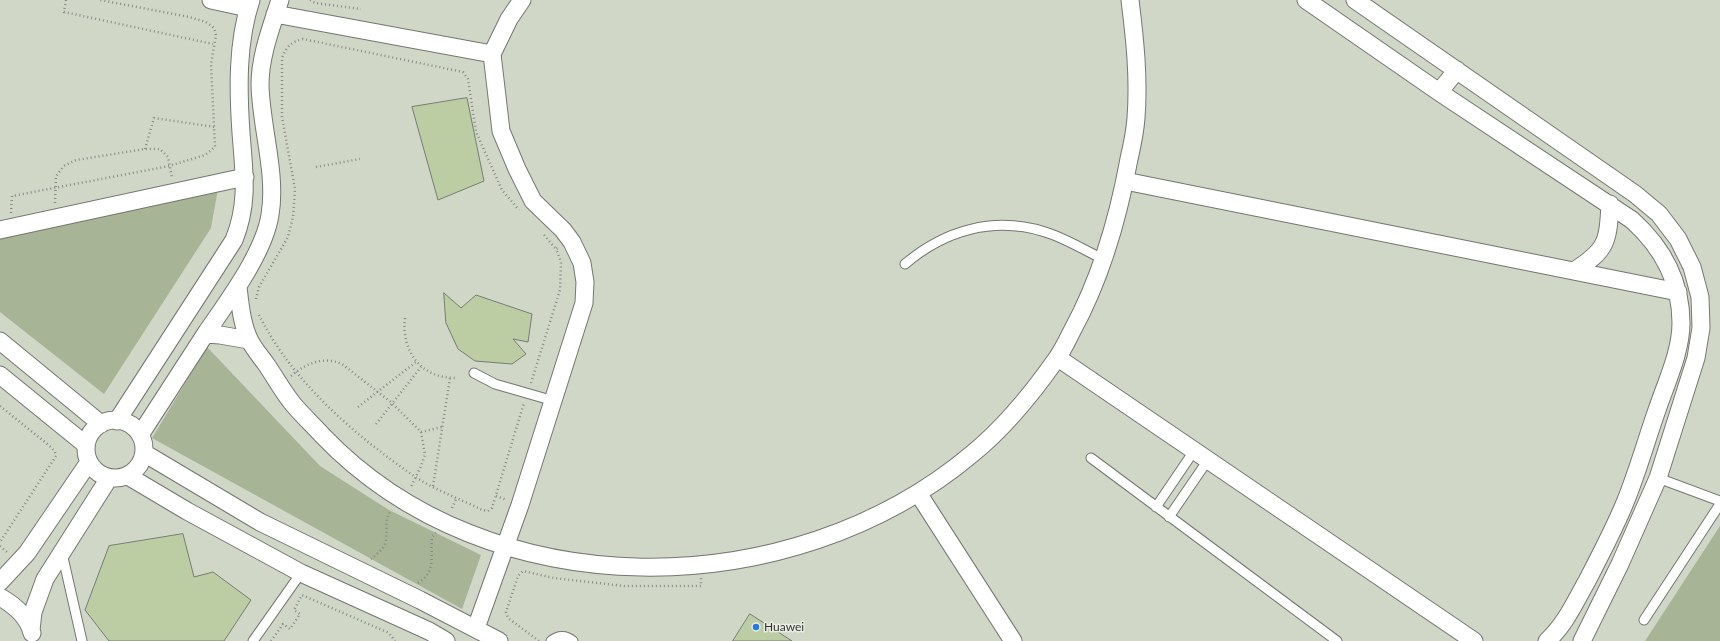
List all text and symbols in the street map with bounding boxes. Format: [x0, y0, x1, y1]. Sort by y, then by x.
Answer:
place label: Huawei [764, 620, 804, 634]
marker: Huawei [751, 622, 761, 632]

